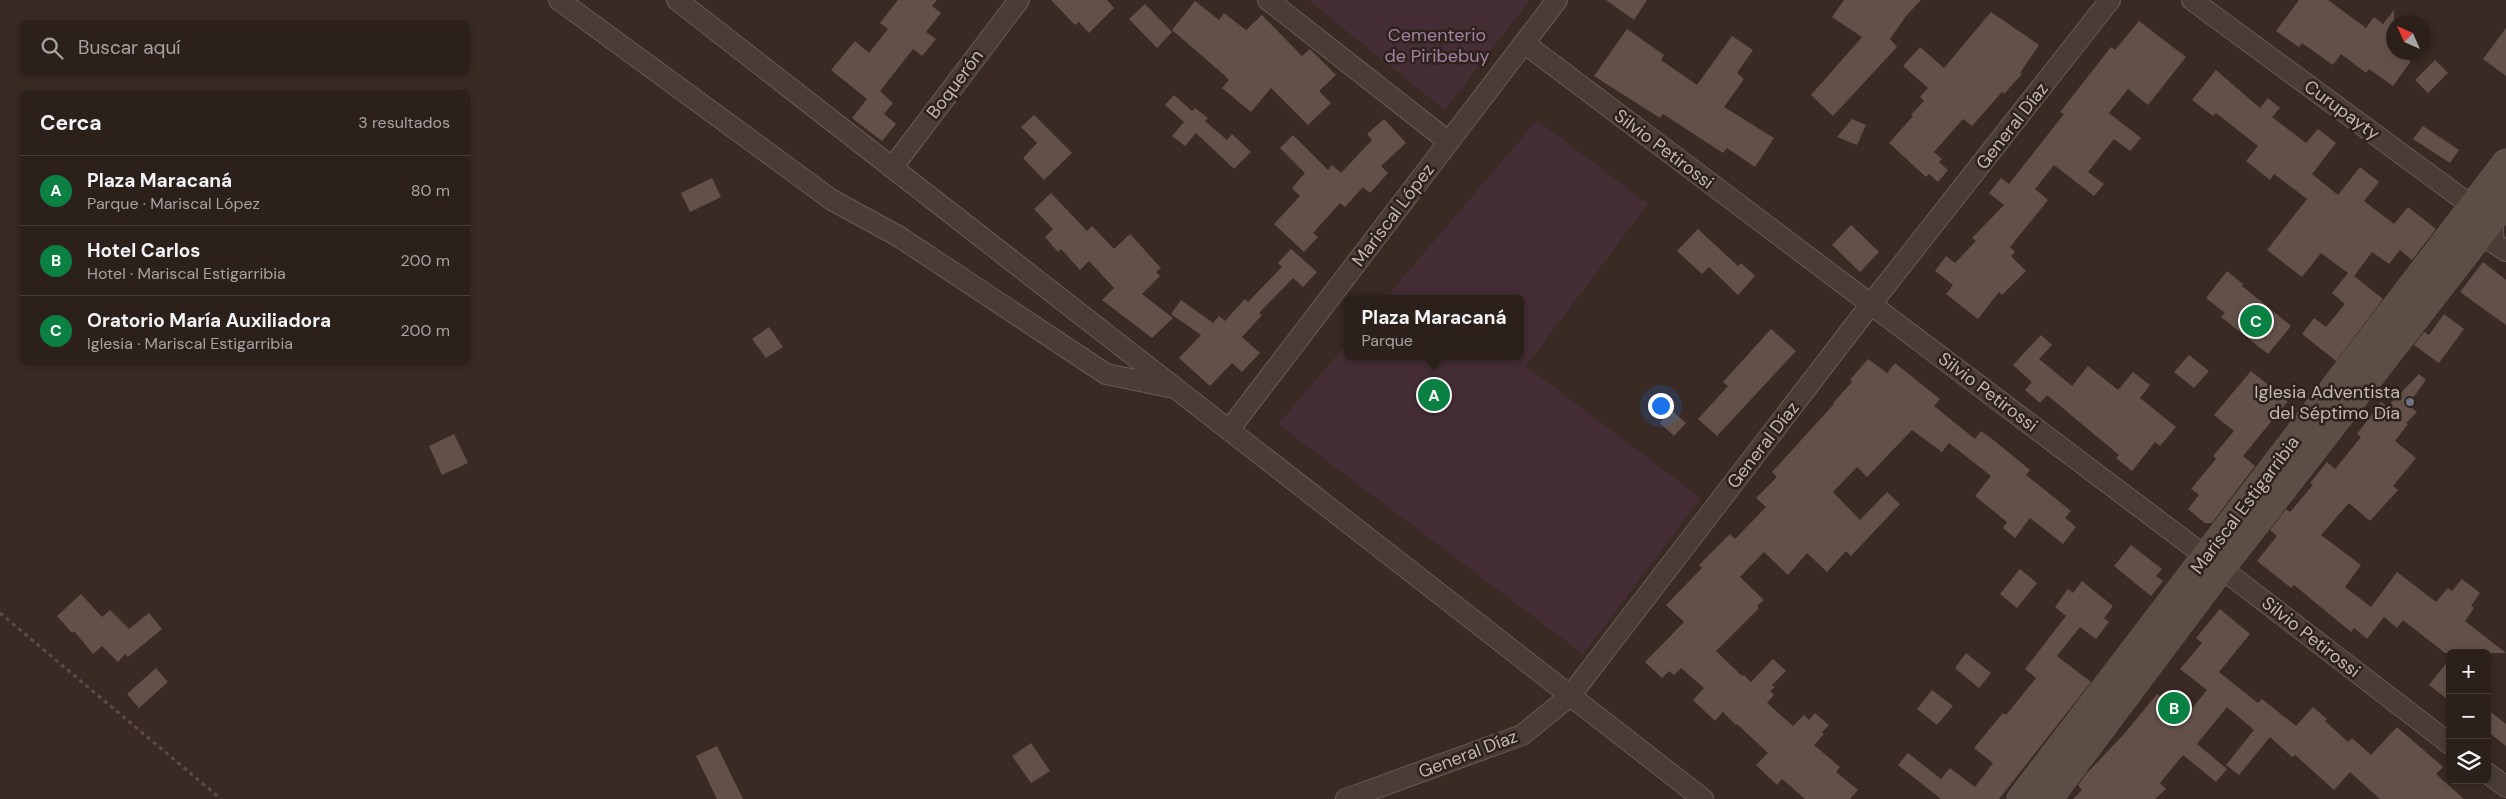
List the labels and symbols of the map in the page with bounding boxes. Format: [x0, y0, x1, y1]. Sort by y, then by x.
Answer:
north arrow [2386, 15, 2431, 60]
park label: Cementerio de Piribebuy [1384, 23, 1490, 68]
street label: Boquerón [921, 45, 989, 123]
street label: Curupayty [2299, 74, 2385, 146]
street label: General Díaz [1970, 78, 2054, 174]
street label: Silvio Petirossi [1609, 104, 1719, 194]
street label: Mariscal López [1346, 159, 1440, 271]
pin: C [2240, 302, 2272, 340]
street label: Silvio Petirossi [1933, 347, 2043, 437]
pin: A [1418, 376, 1450, 414]
place label: Iglesia Adventista del Séptimo Día [2254, 380, 2400, 425]
your location [1648, 393, 1674, 419]
marker: Iglesia Adventista del Séptimo Día [2404, 396, 2416, 408]
street label: General Díaz [1721, 397, 1805, 493]
street label: Mariscal Estigarribia [2185, 431, 2305, 579]
street label: Silvio Petirossi [2257, 591, 2365, 683]
pin: B [2158, 689, 2190, 727]
street label: General Díaz [1415, 724, 1521, 784]

